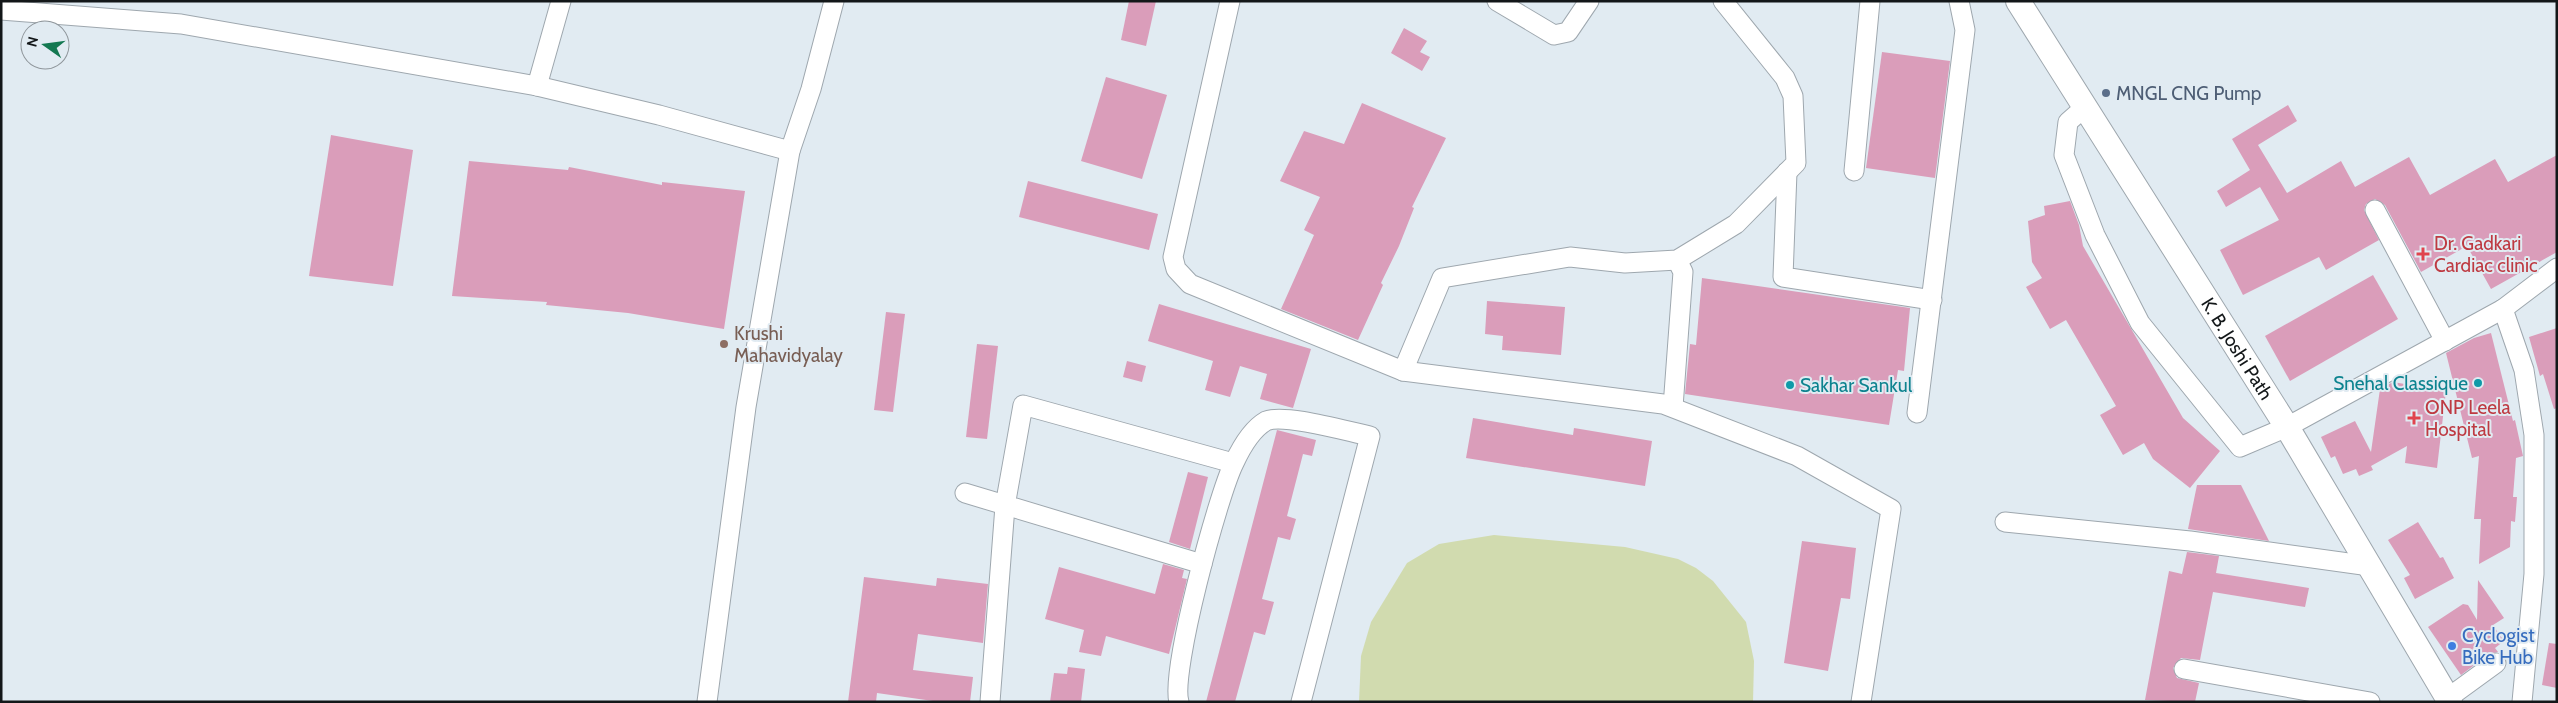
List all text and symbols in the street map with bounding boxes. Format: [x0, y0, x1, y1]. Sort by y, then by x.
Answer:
north arrow [20, 20, 70, 70]
text: N [22, 35, 42, 49]
place label: MNGL CNG Pump [2116, 82, 2261, 105]
marker: MNGL CNG Pump [2100, 87, 2112, 99]
place label: Dr. Gadkari Cardiac clinic [2434, 232, 2538, 277]
marker: Dr. Gadkari Cardiac clinic [2416, 247, 2430, 261]
street label: K. B. Joshi Path [2196, 293, 2278, 404]
place label: Krushi Mahavidyalay [734, 322, 843, 367]
marker: Krushi Mahavidyalay [718, 338, 730, 350]
place label: Snehal Classique [2333, 372, 2468, 395]
place label: Sakhar Sankul [1800, 374, 1913, 397]
marker: Snehal Classique [2472, 377, 2484, 389]
marker: Sakhar Sankul [1784, 379, 1796, 391]
place label: ONP Leela Hospital [2425, 396, 2511, 441]
marker: ONP Leela Hospital [2407, 411, 2421, 425]
place label: Cyclogist Bike Hub [2462, 624, 2535, 669]
marker: Cyclogist Bike Hub [2446, 640, 2458, 652]

